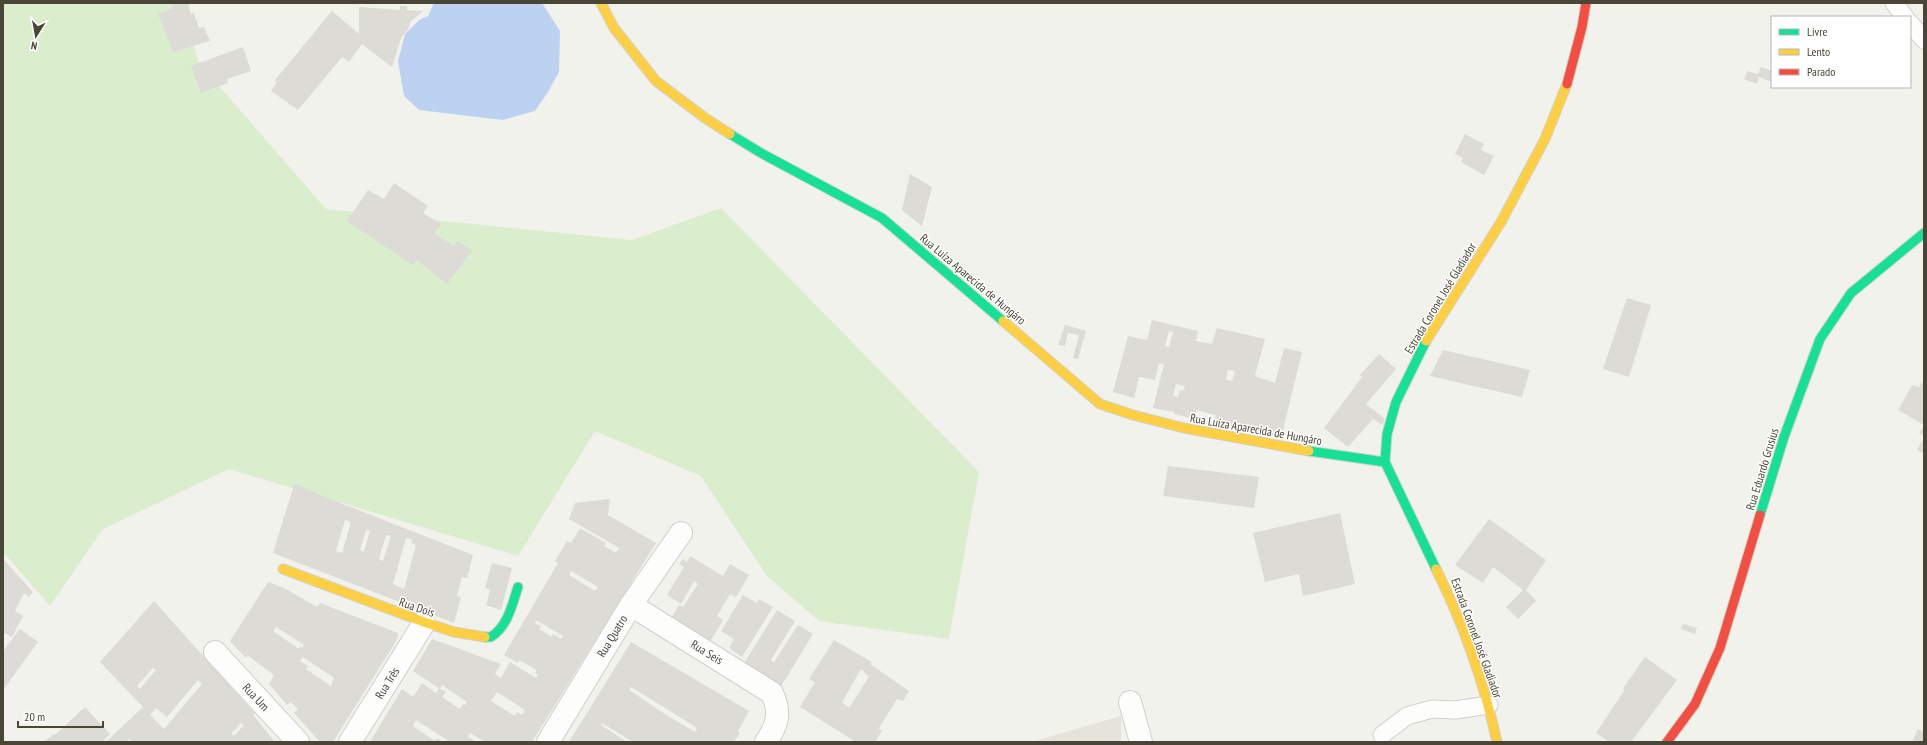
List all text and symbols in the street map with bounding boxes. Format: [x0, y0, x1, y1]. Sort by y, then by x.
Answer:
north arrow [16, 16, 56, 56]
legend [1771, 16, 1911, 88]
text: Livre [1807, 24, 1828, 39]
text: N [30, 38, 38, 53]
text: Lento [1807, 44, 1830, 59]
text: Parado [1807, 64, 1835, 79]
street label: Rua Luíza Aparecida de Hungáro [917, 230, 1029, 328]
street label: Estrada Coronel José Gladiador [1401, 239, 1479, 356]
street label: Rua Luíza Aparecida de Hungáro [1189, 410, 1323, 448]
street label: Rua Eduardo Grusius [1742, 426, 1782, 512]
street label: Estrada Coronel José Gladiador [1448, 576, 1506, 701]
street label: Rua Dois [397, 594, 437, 620]
street label: Rua Quatro [594, 612, 630, 660]
street label: Rua Seis [688, 637, 726, 667]
street label: Rua Três [371, 664, 403, 702]
street label: Rua Um [239, 680, 273, 714]
scale bar [18, 703, 103, 729]
text: 20 m [24, 709, 45, 724]

